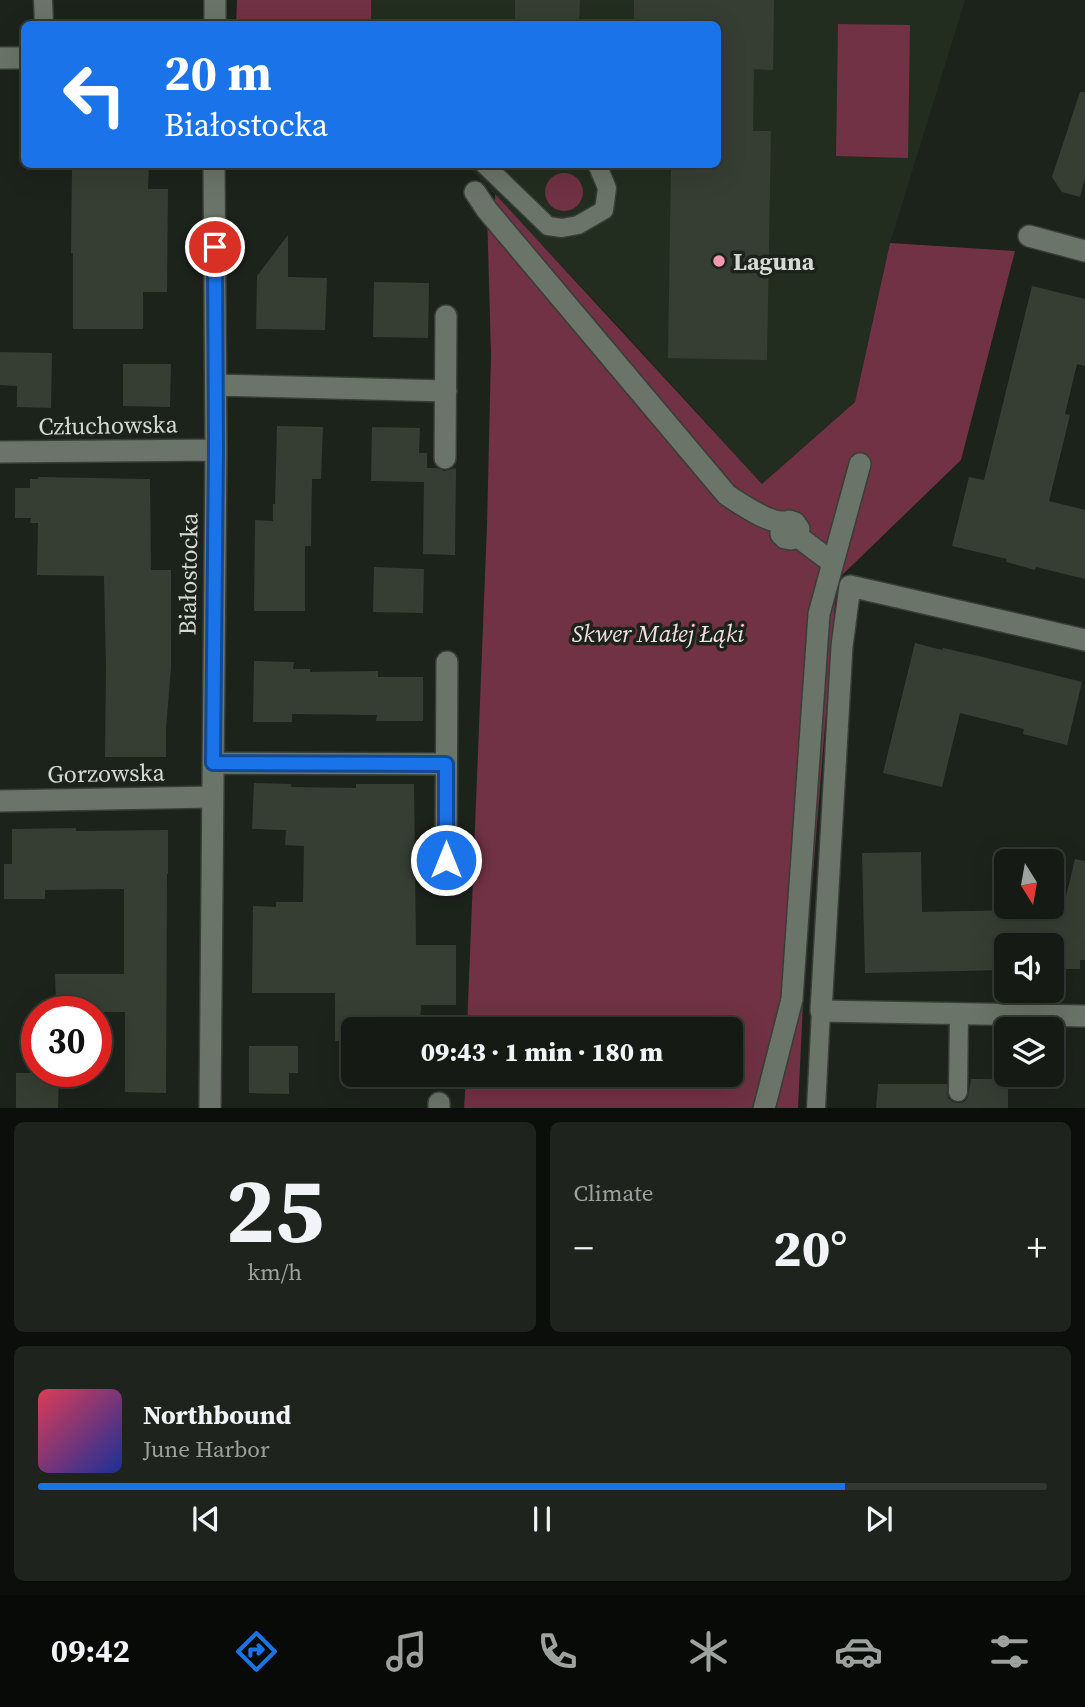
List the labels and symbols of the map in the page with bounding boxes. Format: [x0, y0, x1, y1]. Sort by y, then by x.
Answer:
pin [185, 217, 245, 277]
place label: Laguna [733, 245, 815, 278]
marker: Laguna [711, 253, 727, 269]
street label: Człuchowska [38, 407, 179, 443]
street label: Białostocka [170, 511, 206, 636]
park label: Skwer Małej Łąki [572, 617, 745, 650]
street label: Gorzowska [47, 755, 166, 791]
position arrow [409, 823, 483, 897]
north arrow [994, 849, 1064, 919]
speed limit sign: 30 [21, 996, 112, 1087]

